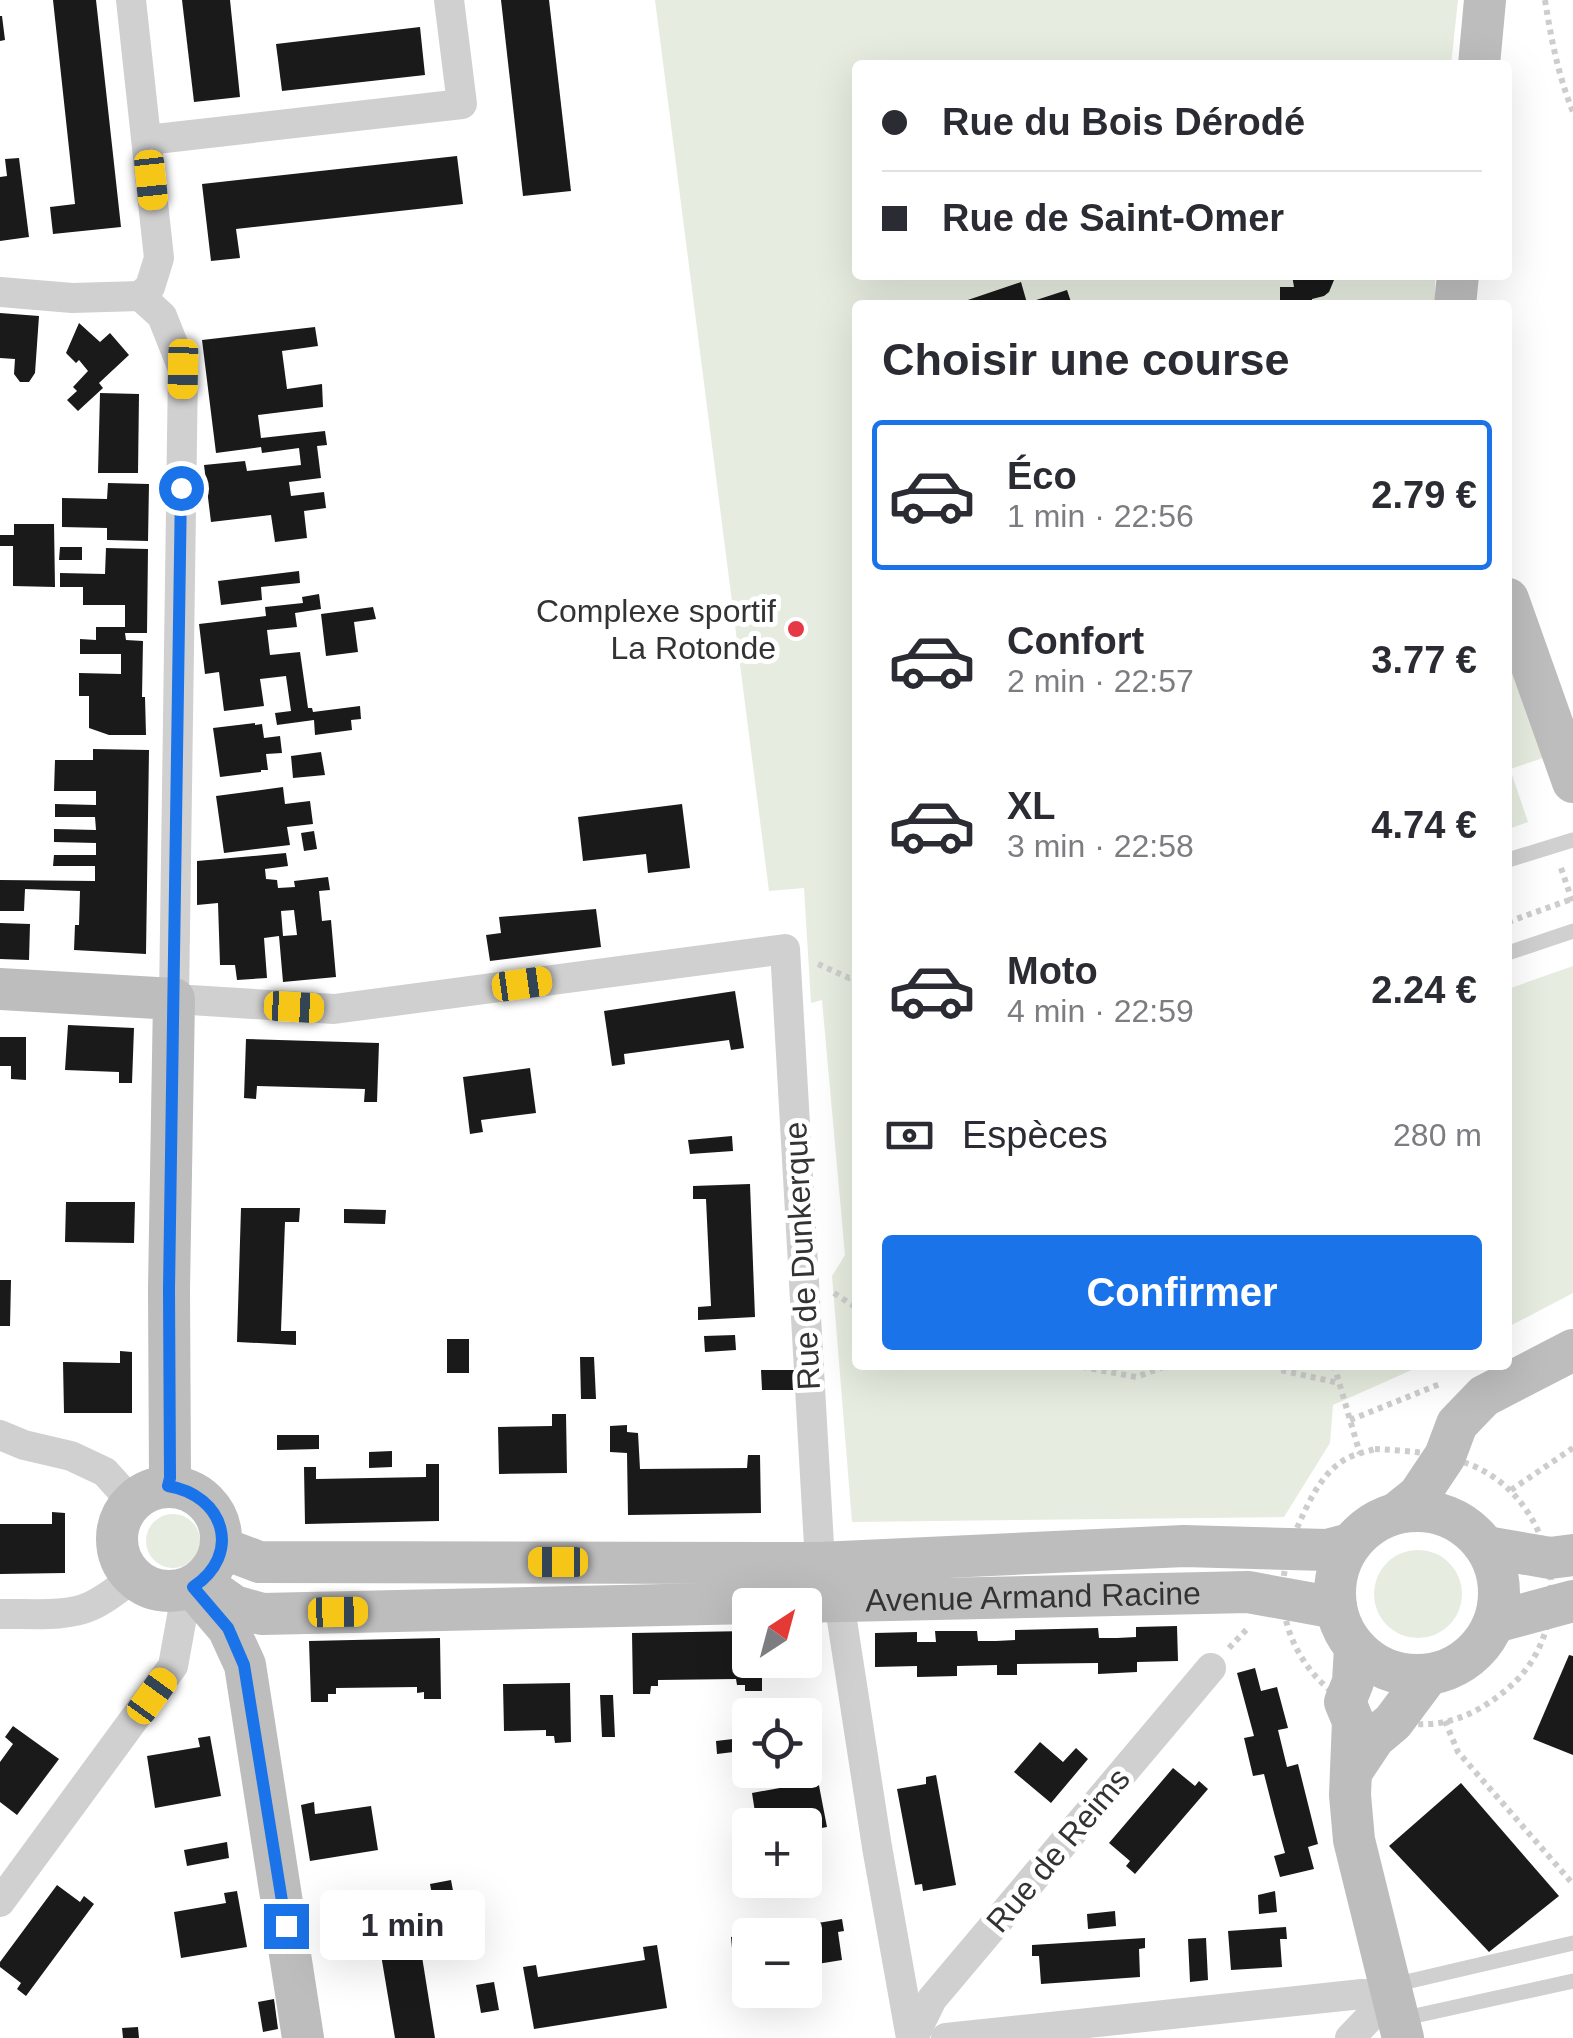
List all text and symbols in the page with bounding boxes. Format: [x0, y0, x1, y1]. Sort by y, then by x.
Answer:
text: Rue du Bois Dérodé [942, 101, 1305, 143]
car [133, 149, 169, 211]
text: Rue de Saint-Omer [942, 197, 1284, 239]
text: Choisir une course [882, 334, 1290, 385]
car [167, 339, 199, 399]
icon: car [887, 450, 977, 540]
text: Éco [1007, 455, 1077, 497]
route start [159, 466, 204, 511]
text: 2.79 € [1371, 474, 1477, 516]
text: 1 min · 22:56 [1007, 498, 1194, 534]
place label: Complexe sportif La Rotonde [536, 593, 776, 666]
icon: car [887, 615, 977, 705]
marker: Complexe sportif La Rotonde [785, 618, 807, 640]
text: Confort [1007, 620, 1144, 662]
text: 3.77 € [1371, 639, 1477, 681]
text: 2 min · 22:57 [1007, 663, 1194, 699]
icon: car [887, 780, 977, 870]
text: XL [1007, 785, 1056, 827]
text: 4.74 € [1371, 804, 1477, 846]
text: 3 min · 22:58 [1007, 828, 1194, 864]
icon: car [887, 945, 977, 1035]
text: Moto [1007, 950, 1098, 992]
car [490, 965, 554, 1003]
text: 2.24 € [1371, 969, 1477, 1011]
car [263, 990, 325, 1024]
text: 4 min · 22:59 [1007, 993, 1194, 1029]
icon: cash [882, 1108, 937, 1163]
text: Espèces [962, 1114, 1108, 1156]
text: 280 m [1393, 1117, 1482, 1153]
street label: Rue de Dunkerque [777, 1121, 827, 1391]
button: Confirmer [882, 1235, 1482, 1350]
car [528, 1547, 588, 1577]
street label: Avenue Armand Racine [865, 1575, 1201, 1619]
north arrow [732, 1588, 822, 1678]
map controls [732, 1588, 822, 2008]
car [308, 1596, 368, 1628]
car [122, 1663, 182, 1729]
button: locate [732, 1698, 822, 1788]
street label: Rue de Reims [979, 1761, 1137, 1939]
button: + [732, 1808, 822, 1898]
callout: 1 min [321, 1891, 486, 1961]
route end [264, 1904, 309, 1949]
text: 1 min [361, 1907, 444, 1943]
button: − [732, 1918, 822, 2008]

